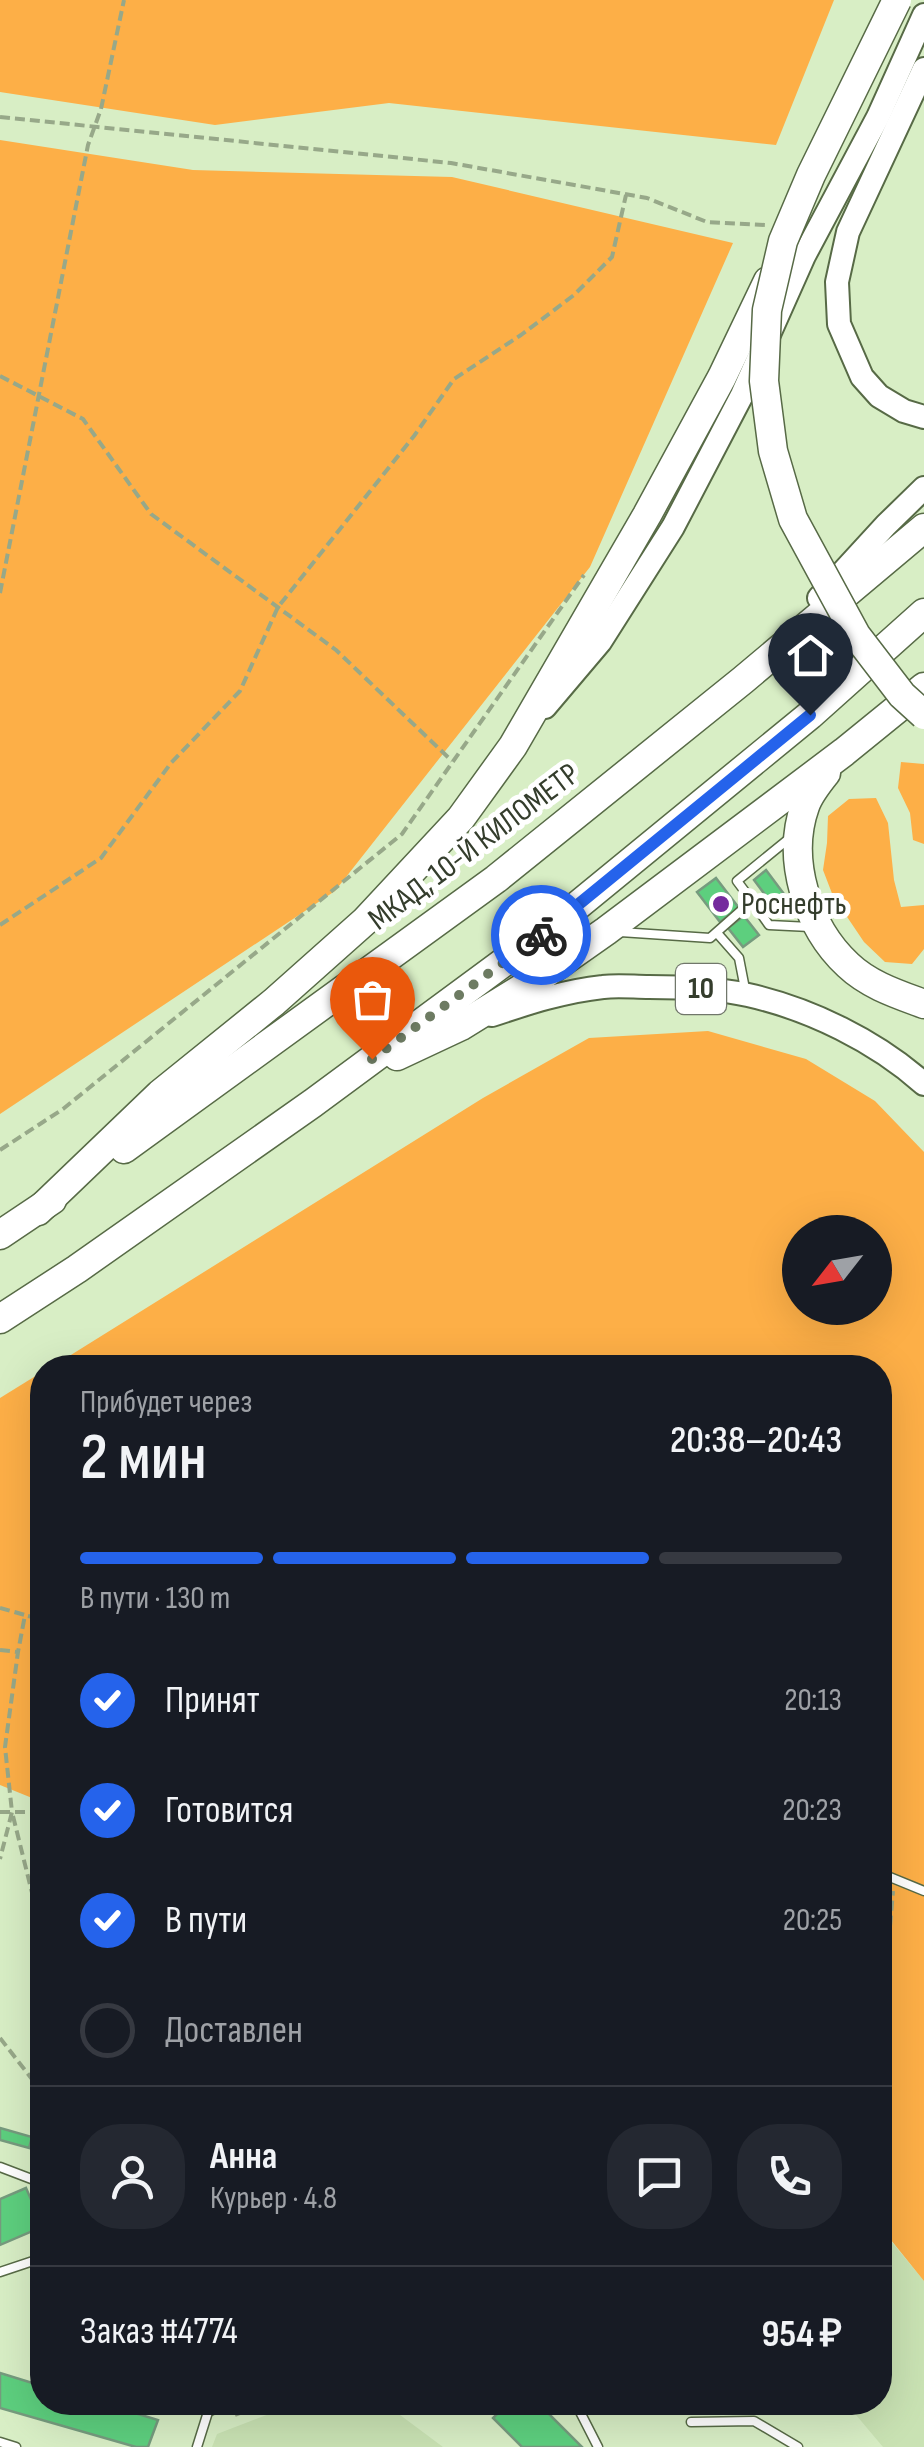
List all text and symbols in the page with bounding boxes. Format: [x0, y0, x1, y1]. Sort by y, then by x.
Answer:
pin [768, 613, 853, 716]
icon: home [783, 628, 838, 683]
street label: МКАД, 10-Й КИЛОМЕТР [361, 755, 587, 939]
courier [491, 885, 591, 985]
place label: Роснефть [741, 885, 847, 924]
marker: Роснефть [710, 893, 732, 915]
icon: bike [514, 908, 569, 963]
pin [330, 957, 415, 1060]
road number: 10 [676, 964, 726, 1014]
icon: bag [345, 972, 400, 1027]
north arrow [782, 1215, 892, 1325]
map controls [782, 1215, 892, 1325]
text: Прибудет через [80, 1383, 252, 1422]
text: 20:38–20:43 [670, 1418, 842, 1463]
text: 2 мин [80, 1420, 207, 1498]
text: В пути · 130 m [80, 1579, 230, 1618]
icon: check [80, 1673, 135, 1728]
text: Принят [165, 1678, 260, 1723]
text: 20:13 [784, 1681, 842, 1720]
icon: check [80, 1783, 135, 1838]
text: Готовится [165, 1788, 294, 1833]
text: 20:23 [782, 1791, 842, 1830]
icon: check [80, 1893, 135, 1948]
text: В пути [165, 1898, 247, 1943]
text: 20:25 [783, 1901, 842, 1940]
text: Доставлен [165, 2008, 303, 2053]
button: person [80, 2124, 185, 2229]
button: chat [607, 2124, 712, 2229]
button: phone [737, 2124, 842, 2229]
text: Анна [210, 2134, 277, 2179]
text: Курьер · 4.8 [210, 2179, 337, 2218]
text: Заказ #4774 [80, 2309, 238, 2354]
text: 954 ₽ [762, 2312, 842, 2357]

